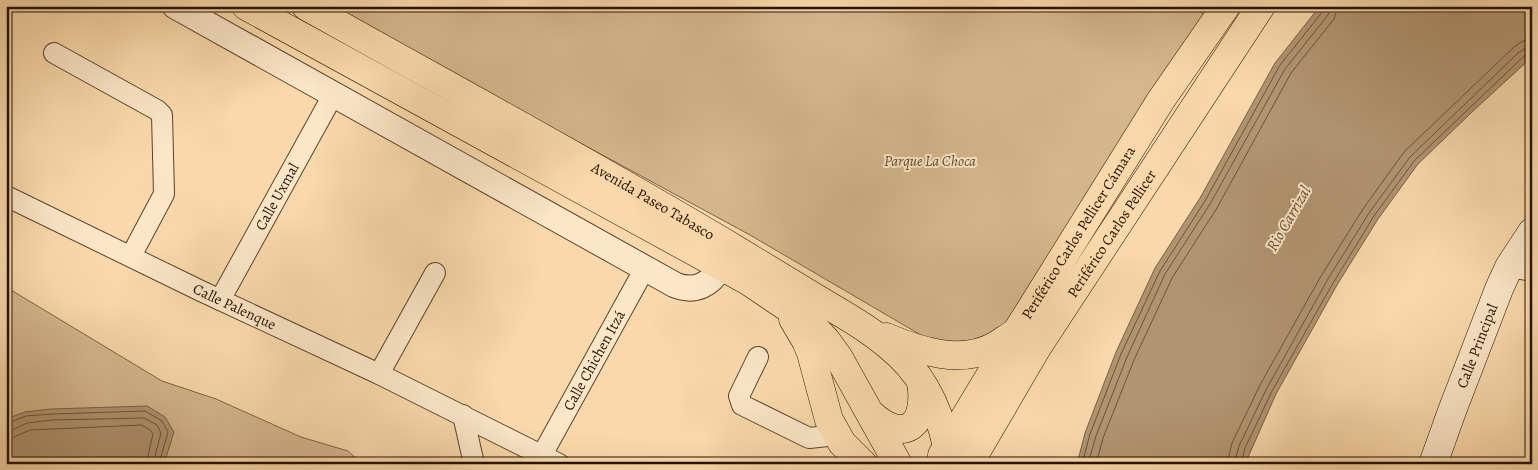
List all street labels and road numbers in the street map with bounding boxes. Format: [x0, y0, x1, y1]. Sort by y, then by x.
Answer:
street label: Periférico Carlos Pellicer Cámara [1017, 143, 1139, 323]
street label: Avenida Paseo Tabasco [587, 157, 718, 245]
street label: Calle Uxmal [250, 159, 304, 234]
street label: Periférico Carlos Pellicer [1064, 167, 1160, 301]
street label: Calle Palenque [190, 279, 280, 335]
street label: Calle Principal [1452, 301, 1503, 391]
street label: Calle Chichen Itzá [558, 307, 630, 414]

